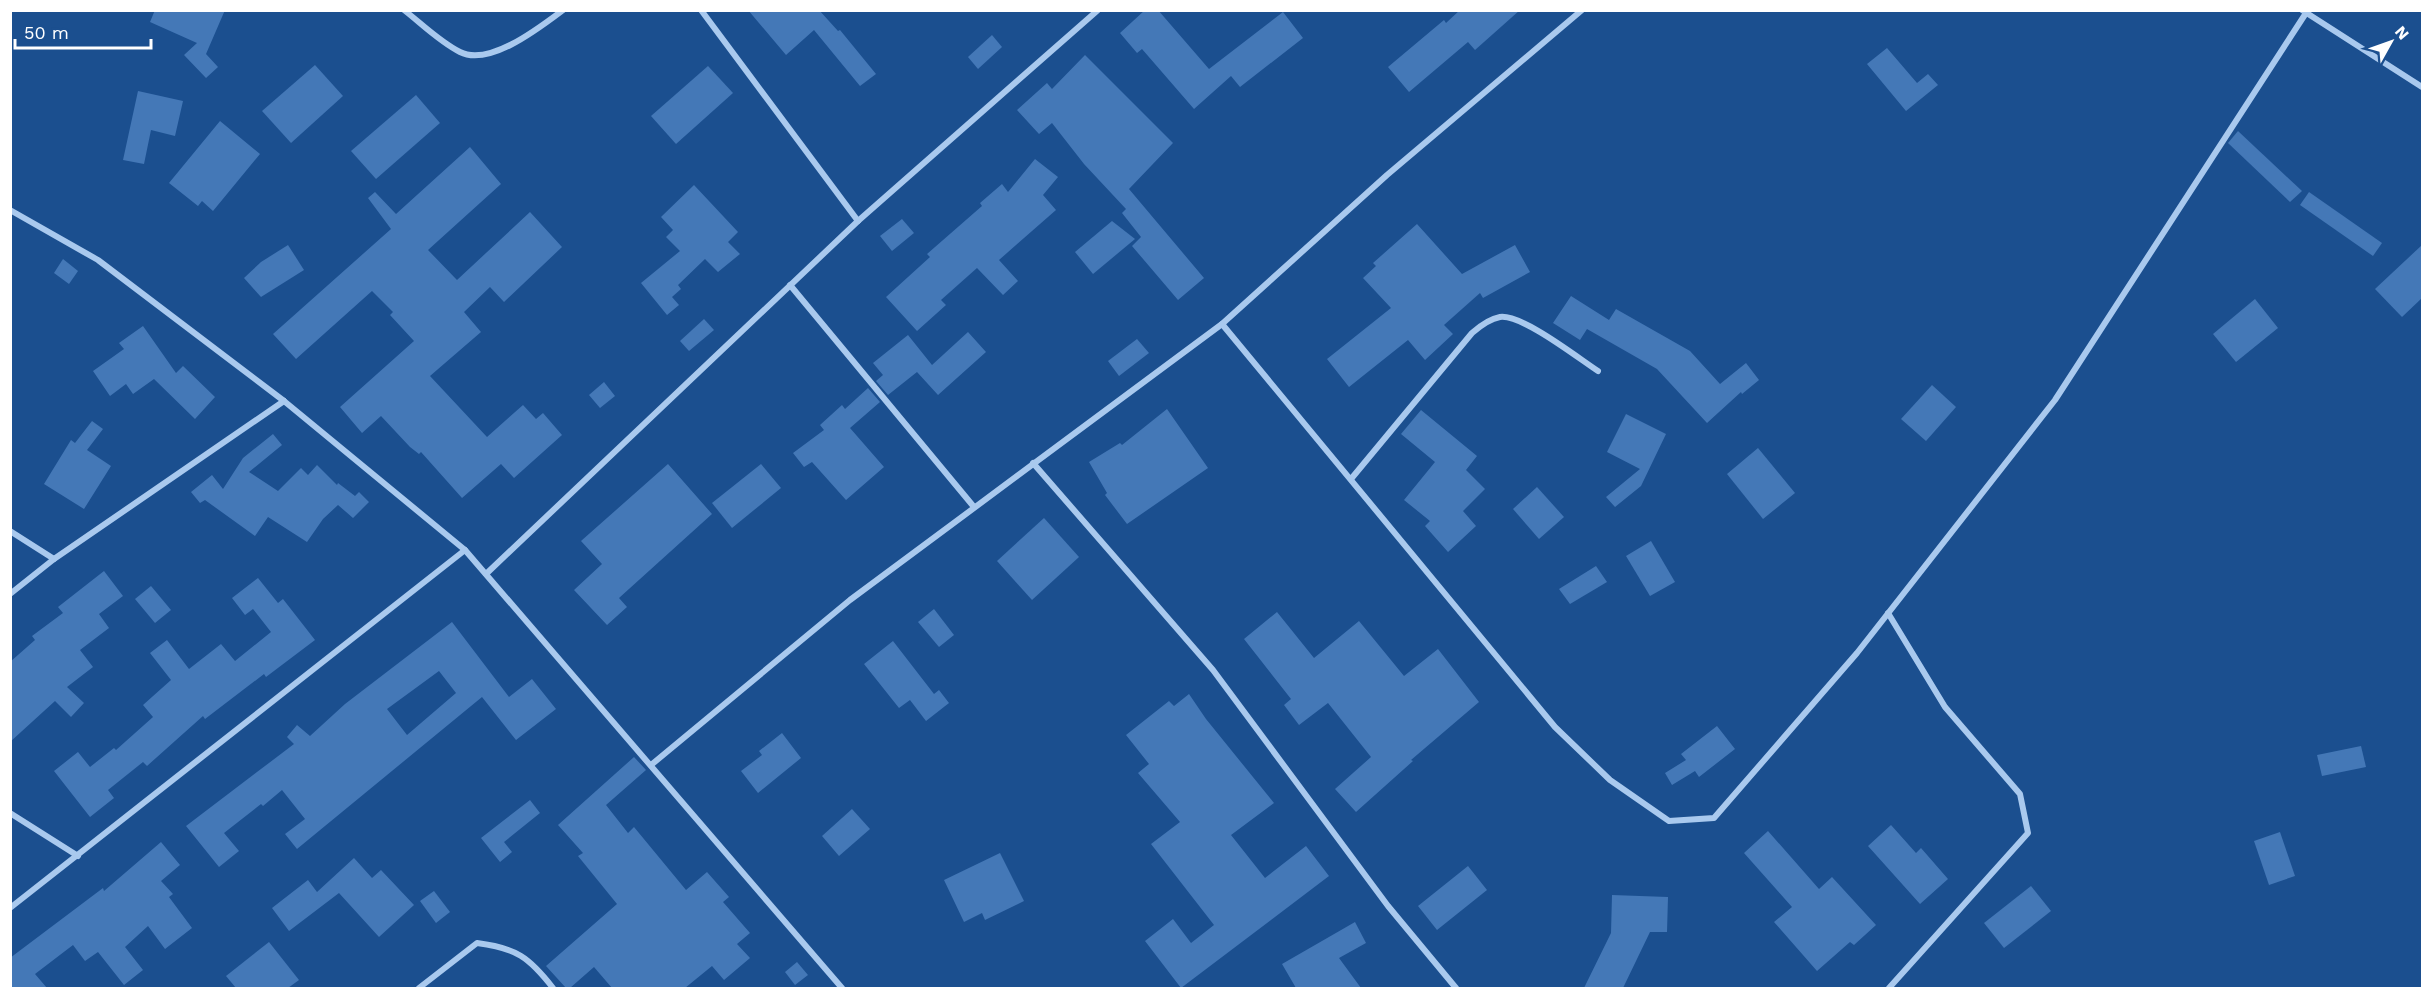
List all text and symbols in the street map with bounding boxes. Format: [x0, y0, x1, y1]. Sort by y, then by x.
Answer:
scale bar [15, 12, 152, 50]
north arrow [2361, 12, 2421, 72]
text: 50 m [24, 22, 69, 43]
text: N [2391, 22, 2413, 43]

